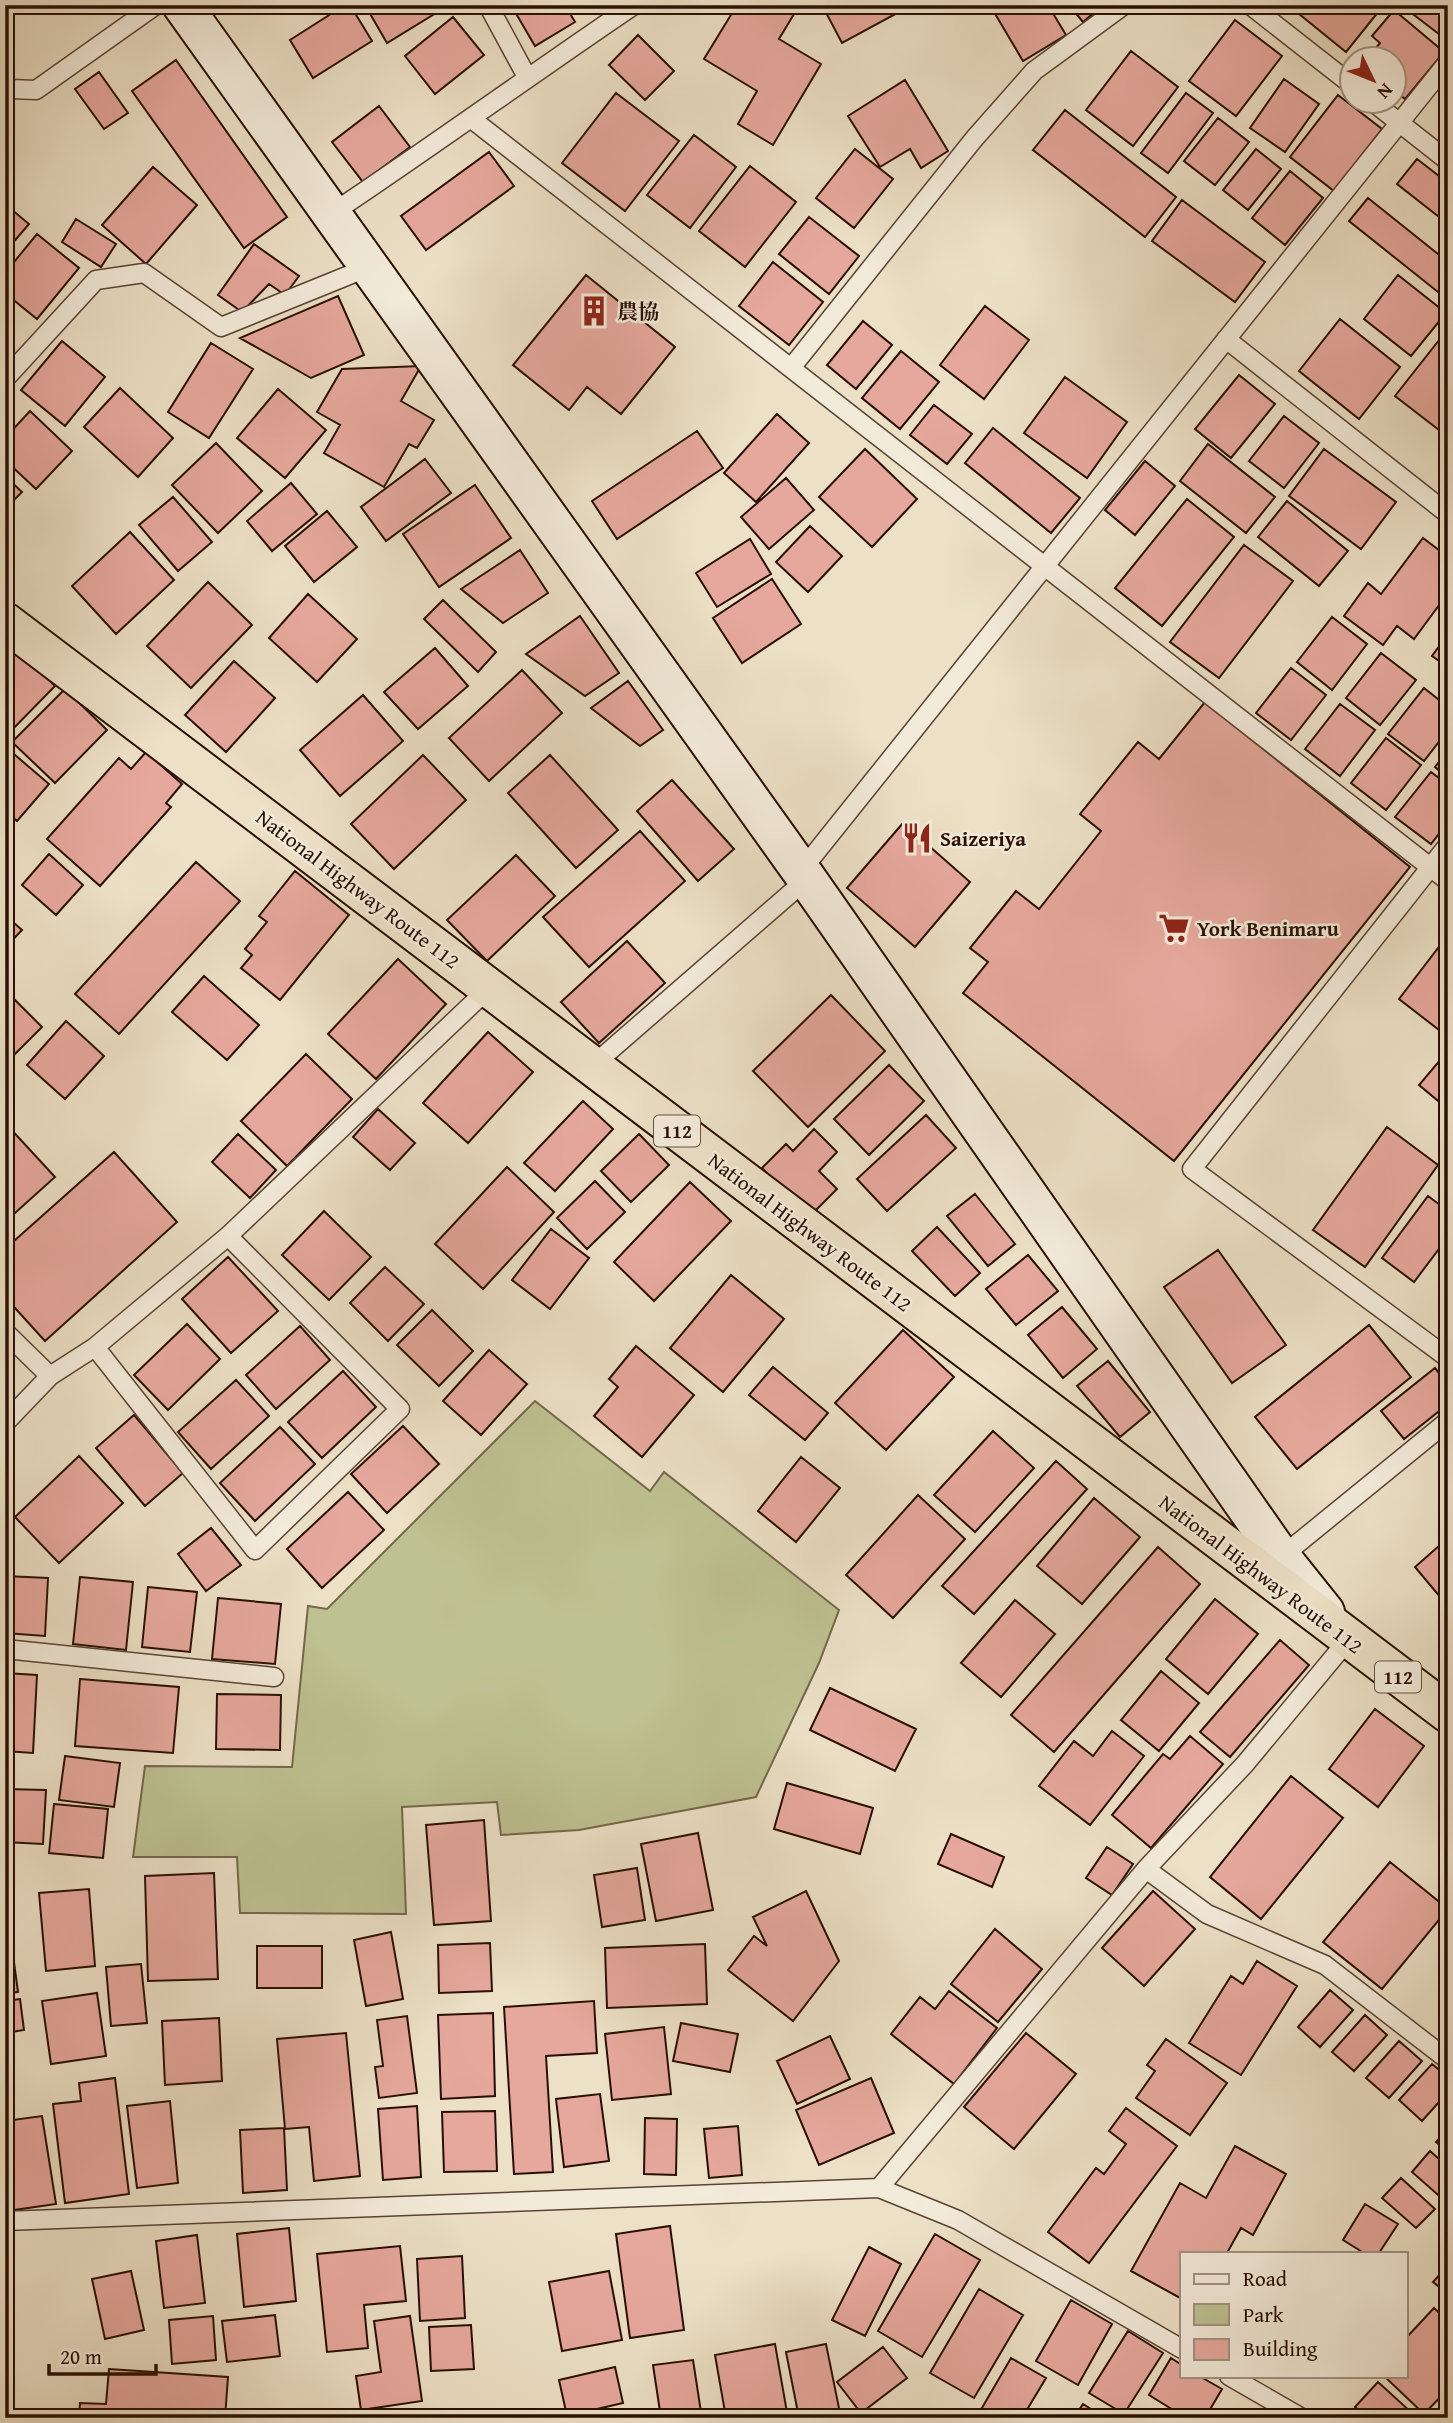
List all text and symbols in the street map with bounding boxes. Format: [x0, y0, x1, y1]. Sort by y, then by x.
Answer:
north arrow [1338, 46, 1408, 116]
text: N [1371, 77, 1400, 106]
building icon: 農協 [577, 294, 611, 328]
place label: 農協 [617, 296, 659, 327]
street label: National Highway Route 112 [250, 802, 466, 976]
restaurant icon: Saizeriya [900, 821, 934, 855]
place label: Saizeriya [940, 823, 1026, 854]
supermarket icon: York Benimaru [1157, 911, 1191, 945]
place label: York Benimaru [1197, 913, 1339, 944]
road number: 112 [654, 1116, 700, 1147]
street label: National Highway Route 112 [702, 1145, 918, 1319]
street label: National Highway Route 112 [1153, 1487, 1369, 1661]
road number: 112 [1375, 1662, 1421, 1693]
legend [1180, 2252, 1408, 2378]
text: Road [1243, 2263, 1288, 2294]
text: Park [1243, 2299, 1284, 2330]
scale bar [49, 2332, 156, 2376]
text: Building [1243, 2333, 1318, 2364]
text: 20 m [60, 2341, 102, 2372]

